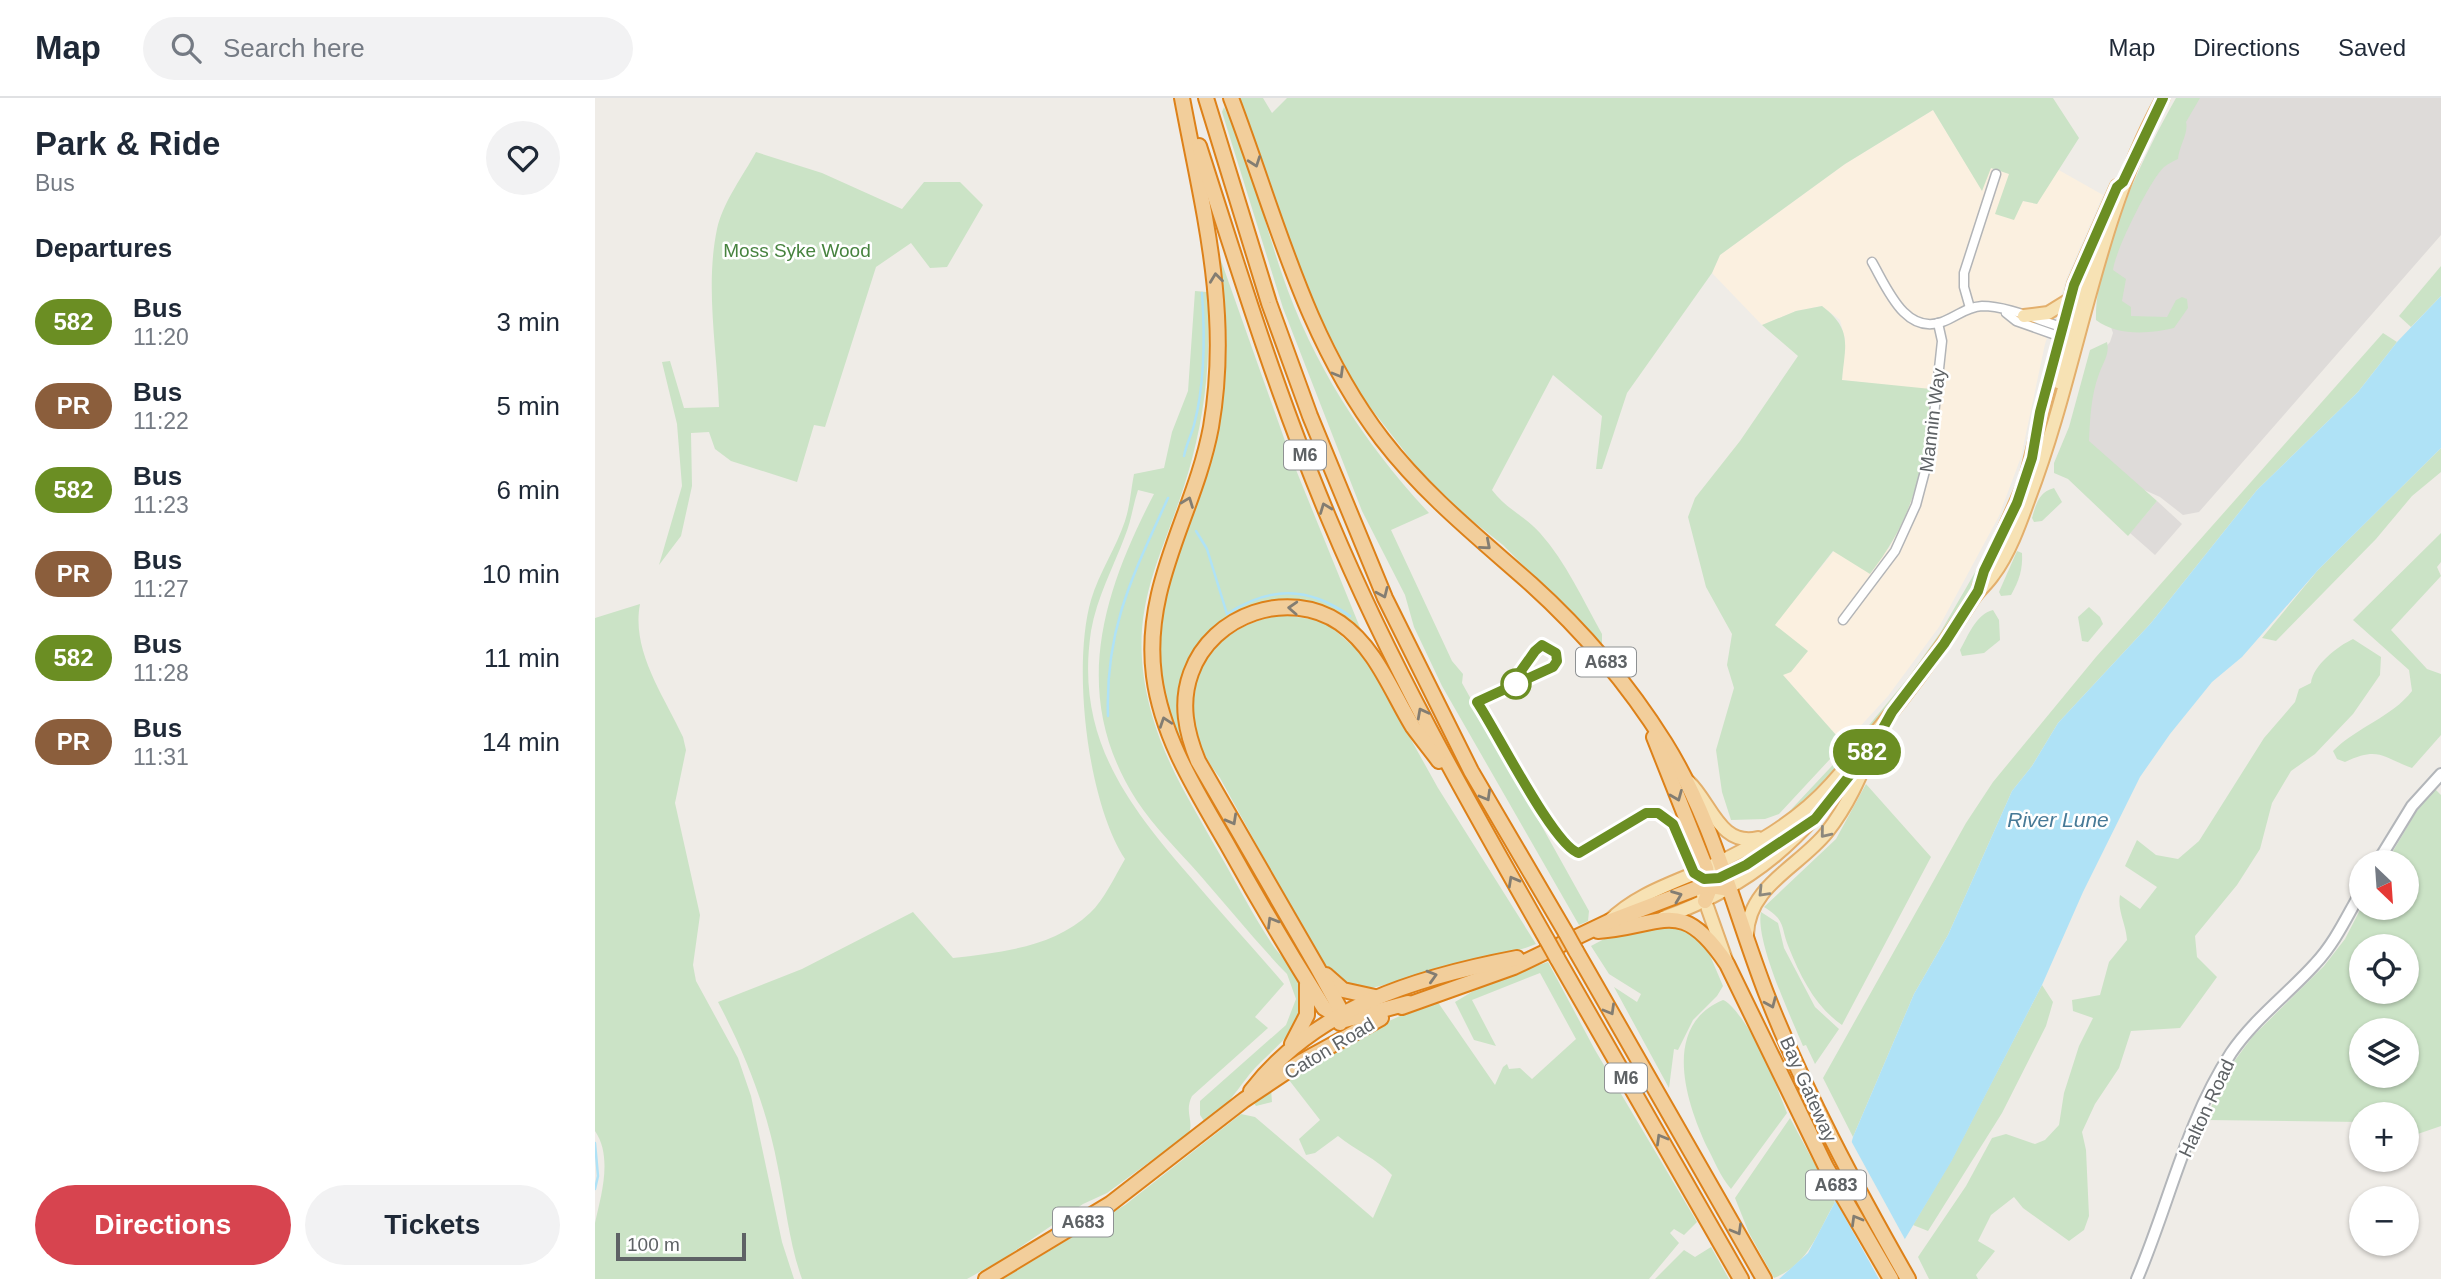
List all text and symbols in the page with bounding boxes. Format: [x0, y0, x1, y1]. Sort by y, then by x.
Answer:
search box [143, 17, 633, 80]
text: Map [35, 29, 101, 66]
icon: search [167, 29, 205, 67]
text: Search here [223, 33, 365, 63]
text: Map [2109, 34, 2155, 61]
text: Directions [2193, 34, 2300, 61]
text: Saved [2338, 34, 2406, 61]
button: heart [486, 121, 560, 195]
text: Park & Ride [35, 125, 220, 162]
one-way arrow [1247, 155, 1261, 167]
text: Bus [35, 170, 75, 196]
text: Departures [35, 233, 172, 263]
park label: Moss Syke Wood [723, 240, 871, 261]
one-way arrow [1208, 272, 1223, 284]
text: Bus [133, 293, 182, 323]
text: 3 min [496, 307, 560, 337]
text: 582 [53, 308, 94, 335]
text: 11:20 [133, 324, 189, 350]
one-way arrow [1331, 365, 1344, 378]
street label: Mannin Way [1916, 366, 1949, 473]
text: Bus [133, 377, 182, 407]
text: 5 min [496, 391, 560, 421]
text: PR [57, 392, 90, 419]
text: 11:22 [133, 408, 189, 434]
road number: M6 [1284, 440, 1326, 470]
text: Bus [133, 461, 182, 491]
text: 6 min [496, 475, 560, 505]
text: 582 [53, 476, 94, 503]
text: 11:23 [133, 492, 189, 518]
one-way arrow [1180, 496, 1194, 508]
one-way arrow [1319, 502, 1333, 514]
one-way arrow [1477, 537, 1490, 549]
text: Bus [133, 545, 182, 575]
text: 10 min [482, 559, 560, 589]
text: PR [57, 560, 90, 587]
text: 11:27 [133, 576, 189, 602]
one-way arrow [1375, 585, 1389, 598]
one-way arrow [1287, 601, 1298, 616]
text: Bus [133, 629, 182, 659]
text: 11 min [484, 643, 560, 673]
text: 582 [53, 644, 94, 671]
road number: A683 [1576, 648, 1636, 676]
text: 11:28 [133, 660, 189, 686]
unlabelled marker [1501, 669, 1531, 699]
one-way arrow [1416, 708, 1430, 721]
text: Bus [133, 713, 182, 743]
one-way arrow [1159, 716, 1173, 728]
text: 14 min [482, 727, 560, 757]
text: PR [57, 728, 90, 755]
line badge: 582 [1827, 729, 1907, 775]
text: 582 [1847, 738, 1887, 765]
text: 11:31 [133, 744, 189, 770]
one-way arrow [1477, 788, 1490, 801]
one-way arrow [1668, 789, 1682, 801]
water label: River Lune [2007, 808, 2109, 831]
one-way arrow [1224, 813, 1237, 825]
one-way arrow [1821, 824, 1833, 837]
north arrow [2349, 850, 2419, 920]
map controls [2349, 850, 2419, 1256]
one-way arrow [1508, 876, 1521, 888]
one-way arrow [1759, 884, 1772, 897]
one-way arrow [1670, 890, 1682, 904]
one-way arrow [1267, 917, 1280, 930]
button: locate [2349, 934, 2419, 1004]
one-way arrow [1426, 970, 1438, 985]
one-way arrow [1762, 996, 1776, 1008]
one-way arrow [1602, 1003, 1615, 1016]
street label: Caton Road [1280, 1013, 1378, 1084]
button: layers [2349, 1018, 2419, 1088]
street label: Bay Gateway [1776, 1033, 1841, 1146]
street label: Halton Road [2175, 1056, 2238, 1161]
road number: M6 [1605, 1063, 1647, 1093]
button: + [2349, 1102, 2419, 1172]
one-way arrow [1656, 1134, 1669, 1147]
road number: A683 [1806, 1170, 1866, 1200]
button: Directions [35, 1185, 291, 1265]
button: Tickets [305, 1185, 560, 1265]
button: − [2349, 1186, 2419, 1256]
road number: A683 [1053, 1208, 1113, 1237]
one-way arrow [1852, 1215, 1865, 1228]
one-way arrow [1729, 1223, 1742, 1236]
scale bar [616, 1230, 745, 1262]
text: 100 m [627, 1234, 680, 1255]

